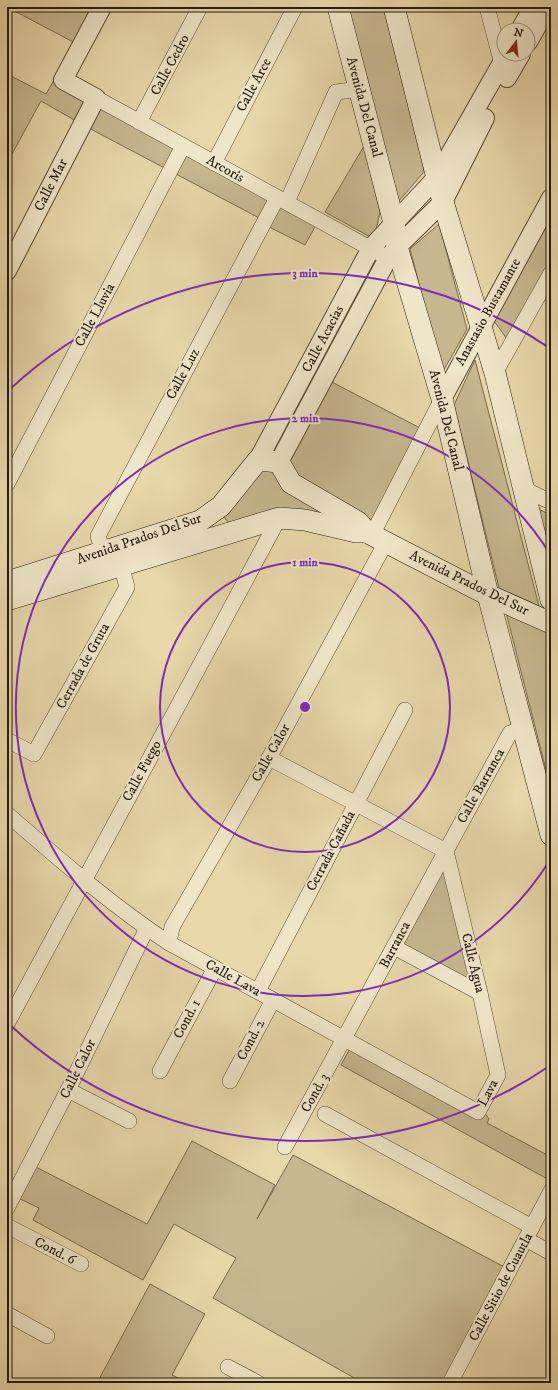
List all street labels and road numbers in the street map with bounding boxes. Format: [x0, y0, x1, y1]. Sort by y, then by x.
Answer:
street label: Calle Cedro [146, 31, 194, 99]
street label: Calle Arce [232, 55, 276, 115]
street label: Avenida Del Canal [342, 55, 386, 160]
street label: Arcoris [203, 151, 247, 187]
street label: Calle Mar [30, 155, 72, 214]
street label: Anastasio Bustamante [451, 255, 525, 369]
street label: Calle Lluvia [71, 280, 119, 350]
street label: Calle Acacias [298, 302, 348, 376]
street label: Calle Luz [162, 345, 204, 403]
street label: Avenida Del Canal [425, 368, 467, 473]
street label: Avenida Prados Del Sur [74, 509, 205, 569]
street label: Avenida Prados Del Sur [406, 546, 532, 620]
street label: Cerrada de Gruta [52, 620, 114, 712]
street label: Calle Calor [248, 720, 295, 785]
street label: Calle Fuego [118, 737, 166, 805]
street label: Calle Barranca [453, 745, 509, 827]
street label: Cerrada Cañada [302, 808, 360, 894]
street label: Barranca [375, 918, 415, 971]
street label: Calle Agua [457, 931, 489, 995]
street label: Calle Lava [202, 955, 264, 1001]
street label: Cond. 1 [169, 996, 205, 1042]
street label: Cond. 2 [233, 1016, 269, 1064]
street label: Calle Calor [56, 1036, 100, 1102]
street label: Cond. 3 [297, 1070, 333, 1116]
street label: Lava [473, 1076, 503, 1110]
street label: Calle Sitio de Cuautla [465, 1230, 537, 1344]
street label: Cond. 6 [31, 1233, 79, 1269]

